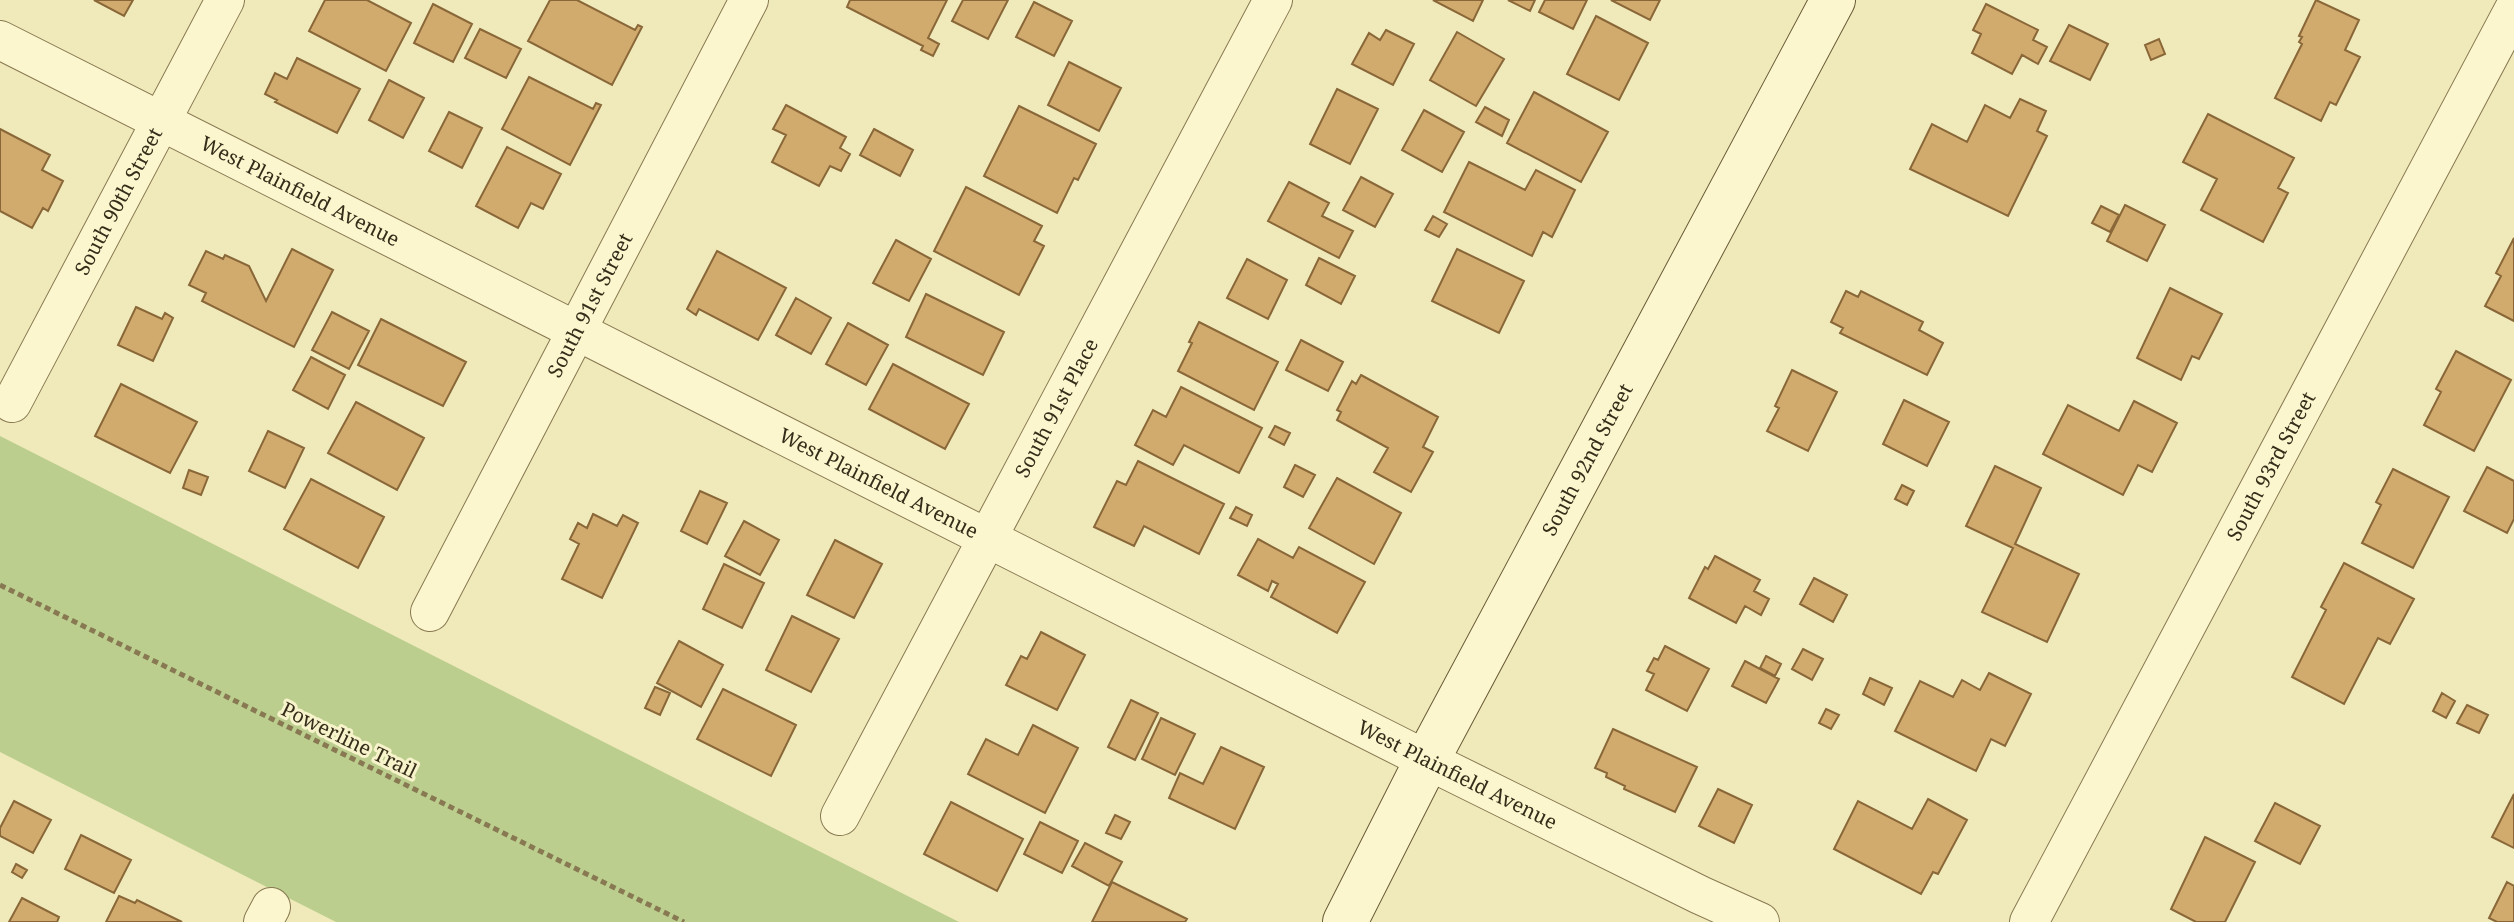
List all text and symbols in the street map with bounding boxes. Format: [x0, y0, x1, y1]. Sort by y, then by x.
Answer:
street label: South 90th Street [68, 123, 168, 280]
street label: West Plainfield Avenue [196, 129, 404, 252]
street label: South 91st Street [541, 228, 638, 382]
street label: South 91st Place [1008, 333, 1104, 482]
street label: South 92nd Street [1535, 379, 1639, 540]
street label: South 93rd Street [2220, 387, 2321, 545]
street label: West Plainfield Avenue [775, 421, 983, 544]
street label: Powerline Trail [277, 695, 421, 784]
street label: West Plainfield Avenue [1353, 713, 1562, 835]

